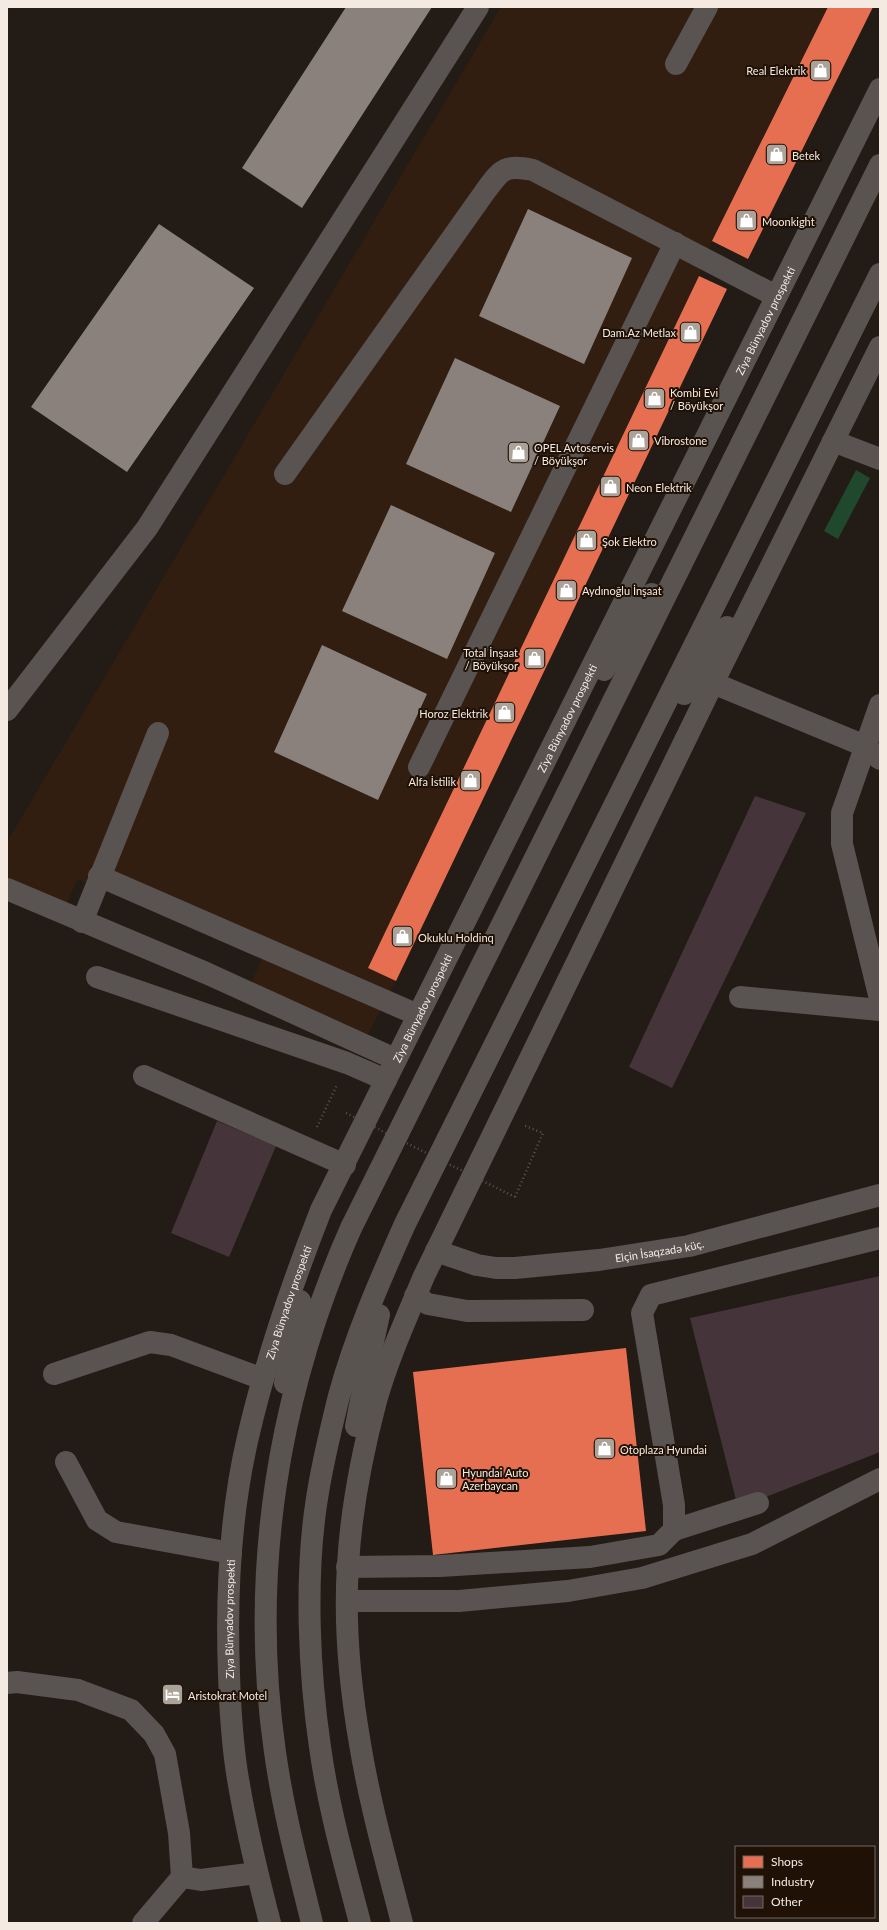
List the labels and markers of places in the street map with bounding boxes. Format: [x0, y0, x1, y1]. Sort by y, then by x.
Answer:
shop icon: Real Elektrik [808, 57, 834, 83]
place label: Real Elektrik [746, 64, 806, 77]
shop icon: Betek [764, 142, 790, 168]
place label: Betek [792, 149, 821, 162]
shop icon: Moonkight [733, 208, 759, 234]
place label: Moonkight [762, 215, 815, 228]
shop icon: Dam.Az Metlax [678, 319, 704, 345]
place label: Dam.Az Metlax [602, 326, 677, 339]
shop icon: Kombi Evi / Böyükşor [642, 385, 668, 411]
place label: Kombi Evi / Böyükşor [670, 386, 723, 412]
shop icon: Vibrostone [626, 427, 652, 453]
place label: Vibrostone [654, 434, 707, 447]
shop icon: OPEL Avtoservis / Böyükşor [506, 440, 532, 466]
place label: OPEL Avtoservis / Böyükşor [534, 441, 614, 467]
shop icon: Neon Elektrik [598, 474, 624, 500]
place label: Neon Elektrik [626, 481, 692, 494]
shop icon: Şok Elektro [573, 528, 599, 554]
place label: Şok Elektro [602, 535, 657, 548]
shop icon: Aydınoğlu İnşaat [554, 577, 580, 603]
place label: Aydınoğlu İnşaat [582, 584, 662, 597]
shop icon: Total İnşaat / Böyükşor [521, 645, 547, 671]
place label: Total İnşaat / Böyükşor [463, 646, 518, 672]
shop icon: Horoz Elektrik [491, 700, 517, 726]
place label: Horoz Elektrik [419, 707, 488, 720]
shop icon: Alfa İstilik [458, 768, 484, 794]
place label: Alfa İstilik [409, 775, 456, 788]
shop icon: Okuklu Holdinq [389, 924, 415, 950]
place label: Okuklu Holdinq [418, 931, 494, 944]
shop icon: Otoplaza Hyundai [592, 1436, 618, 1462]
place label: Otoplaza Hyundai [620, 1443, 707, 1456]
shop icon: Hyundai Auto Azerbaycan [434, 1465, 460, 1491]
place label: Hyundai Auto Azerbaycan [462, 1466, 529, 1492]
hotel icon: Aristokrat Motel [160, 1682, 186, 1708]
place label: Aristokrat Motel [188, 1689, 267, 1702]

